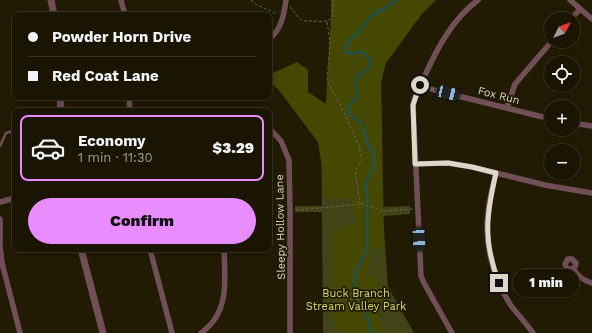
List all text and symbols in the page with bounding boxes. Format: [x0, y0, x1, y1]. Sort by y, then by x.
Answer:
north arrow [544, 12, 580, 48]
map controls [544, 12, 580, 180]
text: Powder Horn Drive [52, 28, 191, 46]
button: locate [544, 56, 580, 92]
text: Red Coat Lane [52, 67, 159, 85]
route start [411, 76, 429, 94]
car [435, 84, 461, 102]
street label: Fox Run [477, 84, 521, 107]
button: + [544, 100, 580, 136]
icon: car [30, 130, 66, 166]
text: Economy [78, 132, 145, 150]
text: $3.29 [213, 139, 254, 157]
button: − [544, 144, 580, 180]
text: 1 min · 11:30 [78, 150, 153, 165]
street label: Sleepy Hollow Lane [273, 174, 288, 280]
button: Confirm [28, 198, 256, 244]
car [412, 227, 426, 251]
callout: 1 min [513, 269, 579, 297]
route end [490, 274, 508, 292]
text: 1 min [529, 275, 563, 290]
park label: Buck Branch Stream Valley Park [306, 287, 406, 313]

